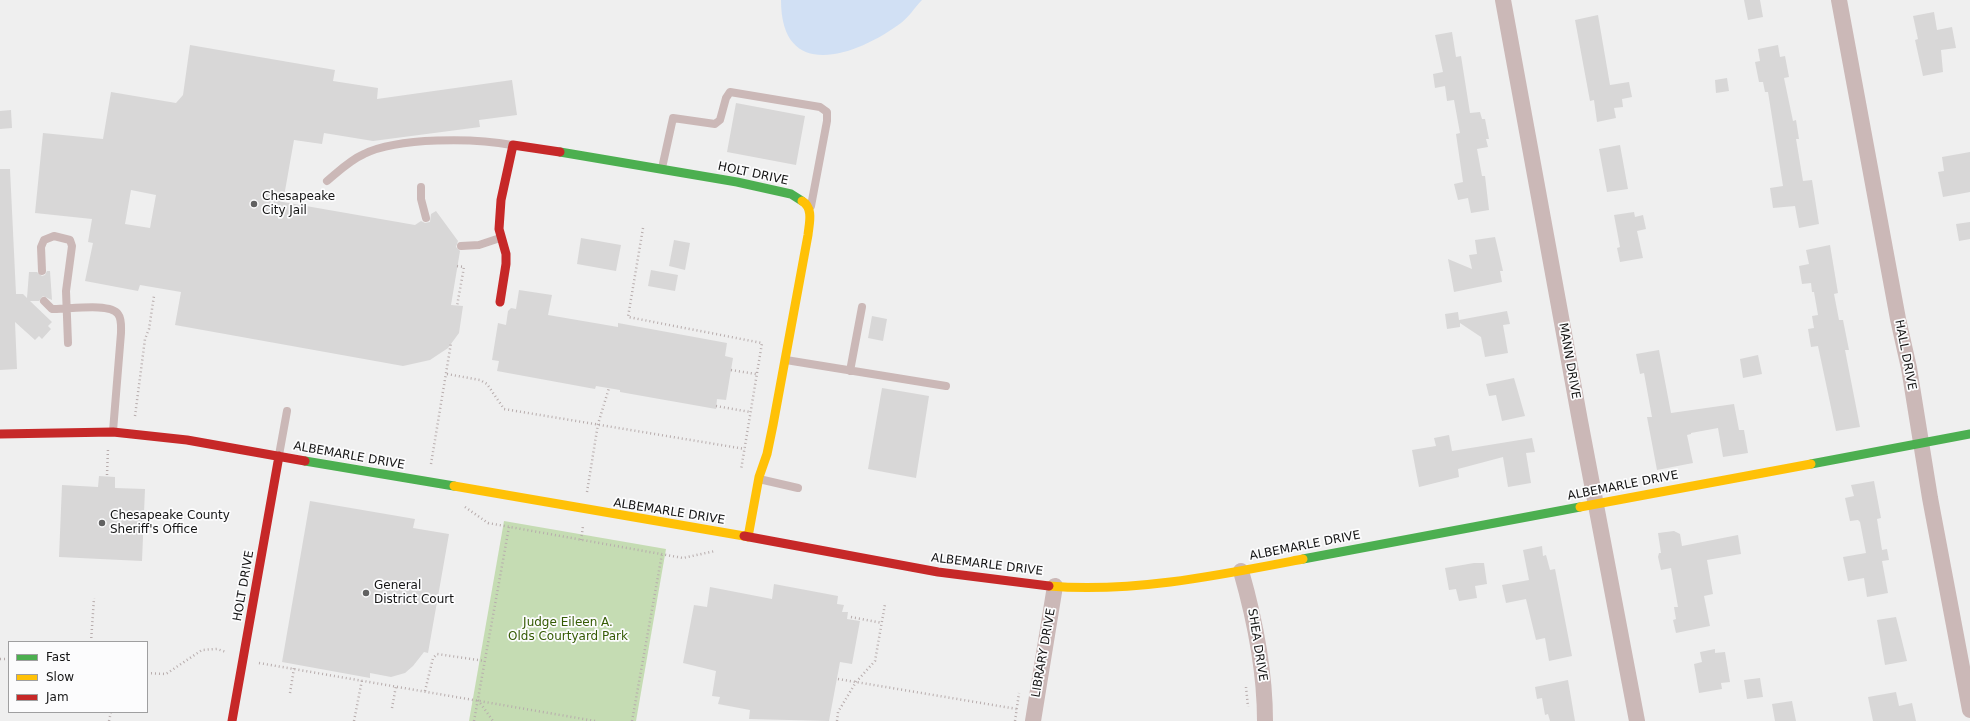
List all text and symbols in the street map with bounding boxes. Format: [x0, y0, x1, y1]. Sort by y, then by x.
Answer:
street label: HOLT DRIVE [717, 160, 789, 188]
place label: Chesapeake City Jail [262, 190, 335, 218]
marker: Chesapeake City Jail [249, 199, 259, 209]
street label: HALL DRIVE [1891, 319, 1919, 391]
street label: MANN DRIVE [1555, 322, 1583, 400]
street label: ALBEMARLE DRIVE [292, 439, 406, 473]
street label: ALBEMARLE DRIVE [1566, 468, 1680, 504]
street label: ALBEMARLE DRIVE [612, 496, 726, 528]
place label: Chesapeake County Sheriff's Office [110, 509, 230, 537]
marker: Chesapeake County Sheriff's Office [97, 518, 107, 528]
street label: ALBEMARLE DRIVE [1248, 528, 1362, 564]
street label: HOLT DRIVE [231, 550, 257, 622]
street label: ALBEMARLE DRIVE [930, 551, 1044, 579]
place label: General District Court [374, 579, 454, 607]
marker: General District Court [361, 588, 371, 598]
street label: LIBRARY DRIVE [1029, 607, 1059, 699]
street label: SHEA DRIVE [1244, 608, 1270, 682]
park label: Judge Eileen A. Olds Courtyard Park [508, 616, 628, 644]
legend [8, 641, 148, 713]
text: Fast [46, 650, 70, 664]
text: Slow [46, 670, 74, 684]
text: Jam [46, 690, 69, 704]

